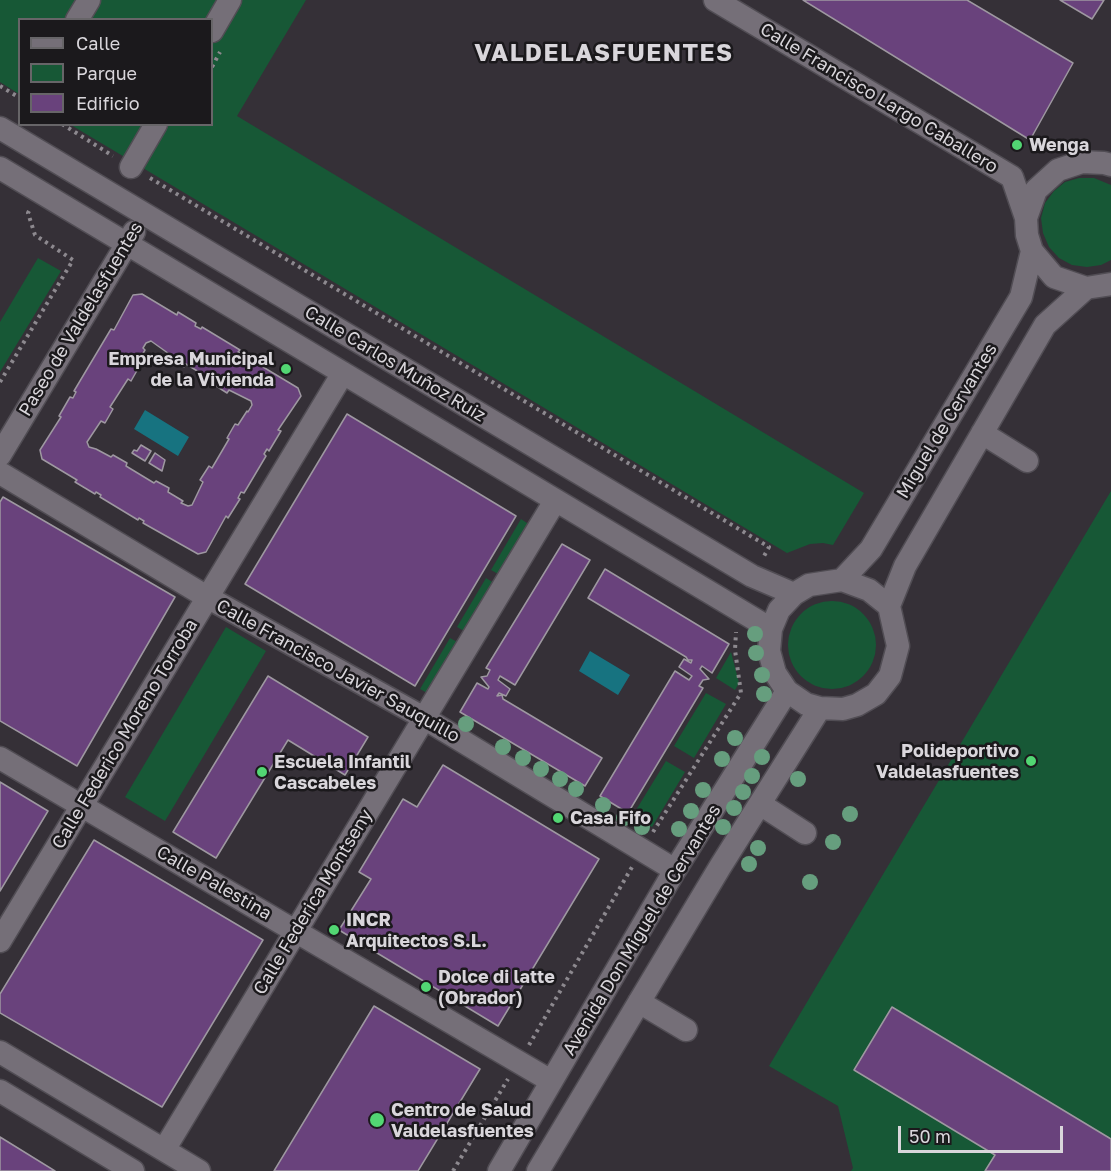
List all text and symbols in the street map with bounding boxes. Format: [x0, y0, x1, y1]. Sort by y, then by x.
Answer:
legend [18, 18, 213, 126]
street label: Calle Francisco Largo Caballero [756, 18, 1002, 178]
text: Calle [76, 32, 120, 54]
district label: VALDELASFUENTES [474, 39, 734, 67]
text: Parque [76, 62, 137, 84]
text: Edificio [76, 92, 140, 114]
place label: Wenga [1029, 134, 1089, 156]
marker: Wenga [1010, 138, 1024, 152]
street label: Paseo de Valdelasfuentes [14, 218, 148, 420]
street label: Calle Carlos Muñoz Ruiz [301, 301, 489, 427]
street label: Miguel de Cervantes [892, 340, 1002, 502]
place label: Empresa Municipal de la Vivienda [108, 348, 274, 391]
marker: Empresa Municipal de la Vivienda [279, 362, 293, 376]
street label: Calle Francisco Javier Sauquillo [213, 595, 463, 747]
street label: Calle Federico Moreno Torroba [48, 615, 202, 853]
place label: Polideportivo Valdelasfuentes [876, 740, 1019, 783]
place label: Escuela Infantil Cascabeles [274, 751, 411, 794]
marker: Polideportivo Valdelasfuentes [1024, 754, 1038, 768]
marker: Escuela Infantil Cascabeles [255, 765, 269, 779]
street label: Avenida Don Miguel de Cervantes [558, 801, 726, 1059]
street label: Calle Federica Montseny [249, 805, 377, 999]
place label: Casa Fifo [570, 807, 651, 829]
marker: Casa Fifo [551, 811, 565, 825]
street label: Calle Palestina [153, 841, 275, 925]
place label: INCR Arquitectos S.L. [346, 909, 487, 952]
marker: INCR Arquitectos S.L. [327, 923, 341, 937]
place label: Dolce di latte (Obrador) [438, 966, 555, 1008]
marker: Dolce di latte (Obrador) [419, 980, 433, 994]
place label: Centro de Salud Valdelasfuentes [391, 1099, 534, 1142]
marker: Centro de Salud Valdelasfuentes [368, 1111, 386, 1129]
scale bar [901, 1114, 1066, 1152]
text: 50 m [909, 1125, 951, 1147]

